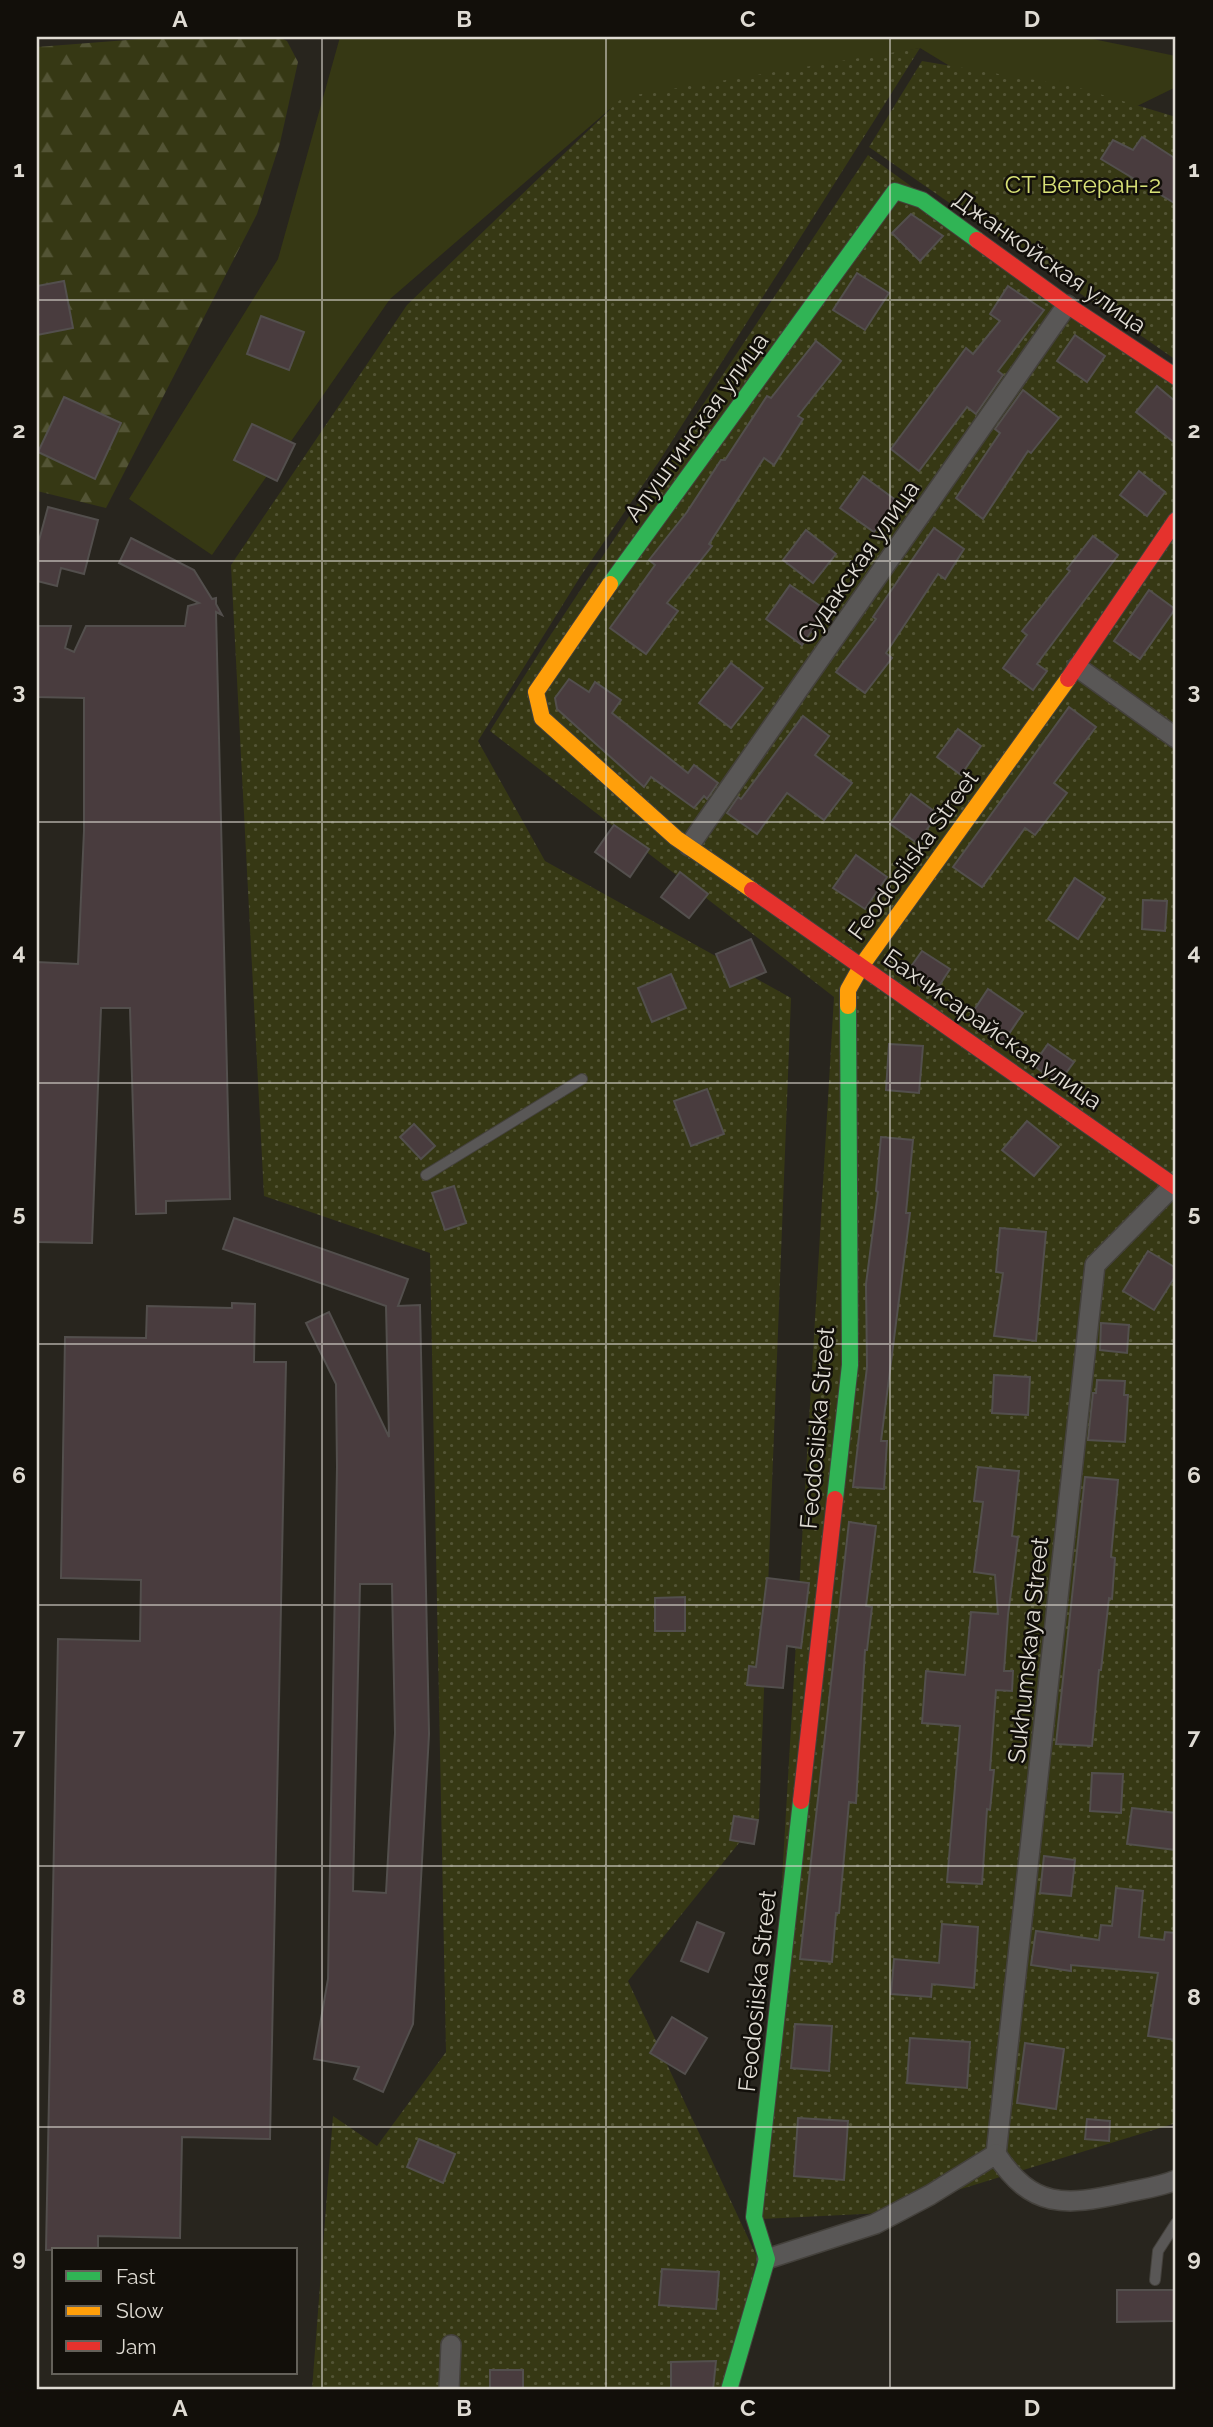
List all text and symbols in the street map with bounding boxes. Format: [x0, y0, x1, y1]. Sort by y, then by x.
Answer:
text: A [172, 5, 188, 32]
text: B [456, 5, 472, 32]
text: C [740, 5, 756, 32]
text: D [1024, 5, 1040, 32]
text: 1 [13, 155, 25, 182]
text: 1 [1188, 155, 1200, 182]
park label: СТ Ветеран-2 [1005, 170, 1161, 199]
street label: Джанкойская улица [948, 184, 1152, 340]
street label: Алуштинская улица [618, 327, 774, 527]
text: 2 [13, 416, 25, 443]
text: 2 [1188, 416, 1200, 443]
street label: Судакская улица [791, 475, 925, 649]
text: 3 [13, 677, 25, 704]
text: 3 [1188, 677, 1200, 704]
street label: Feodosiiska Street [842, 764, 984, 946]
text: 4 [12, 938, 26, 965]
text: 4 [1187, 938, 1201, 965]
street label: Бахчисарайская улица [878, 942, 1108, 1116]
text: 5 [13, 1199, 26, 1226]
text: 5 [1188, 1199, 1201, 1226]
street label: Feodosiiska Street [794, 1326, 840, 1530]
text: 6 [12, 1461, 26, 1488]
text: 6 [1187, 1461, 1201, 1488]
street label: Sukhumskaya Street [1002, 1535, 1054, 1765]
text: 7 [13, 1722, 26, 1749]
text: 7 [1188, 1722, 1201, 1749]
street label: Feodosiiska Street [732, 1889, 782, 2093]
text: 8 [12, 1983, 26, 2010]
text: 8 [1187, 1983, 1201, 2010]
text: 9 [12, 2244, 26, 2271]
text: 9 [1187, 2244, 1201, 2271]
legend [52, 2248, 298, 2374]
text: Fast [116, 2264, 156, 2289]
text: Slow [116, 2298, 164, 2323]
text: Jam [116, 2334, 157, 2359]
text: A [172, 2394, 188, 2421]
text: B [456, 2394, 472, 2421]
text: C [740, 2394, 756, 2421]
text: D [1024, 2394, 1040, 2421]

